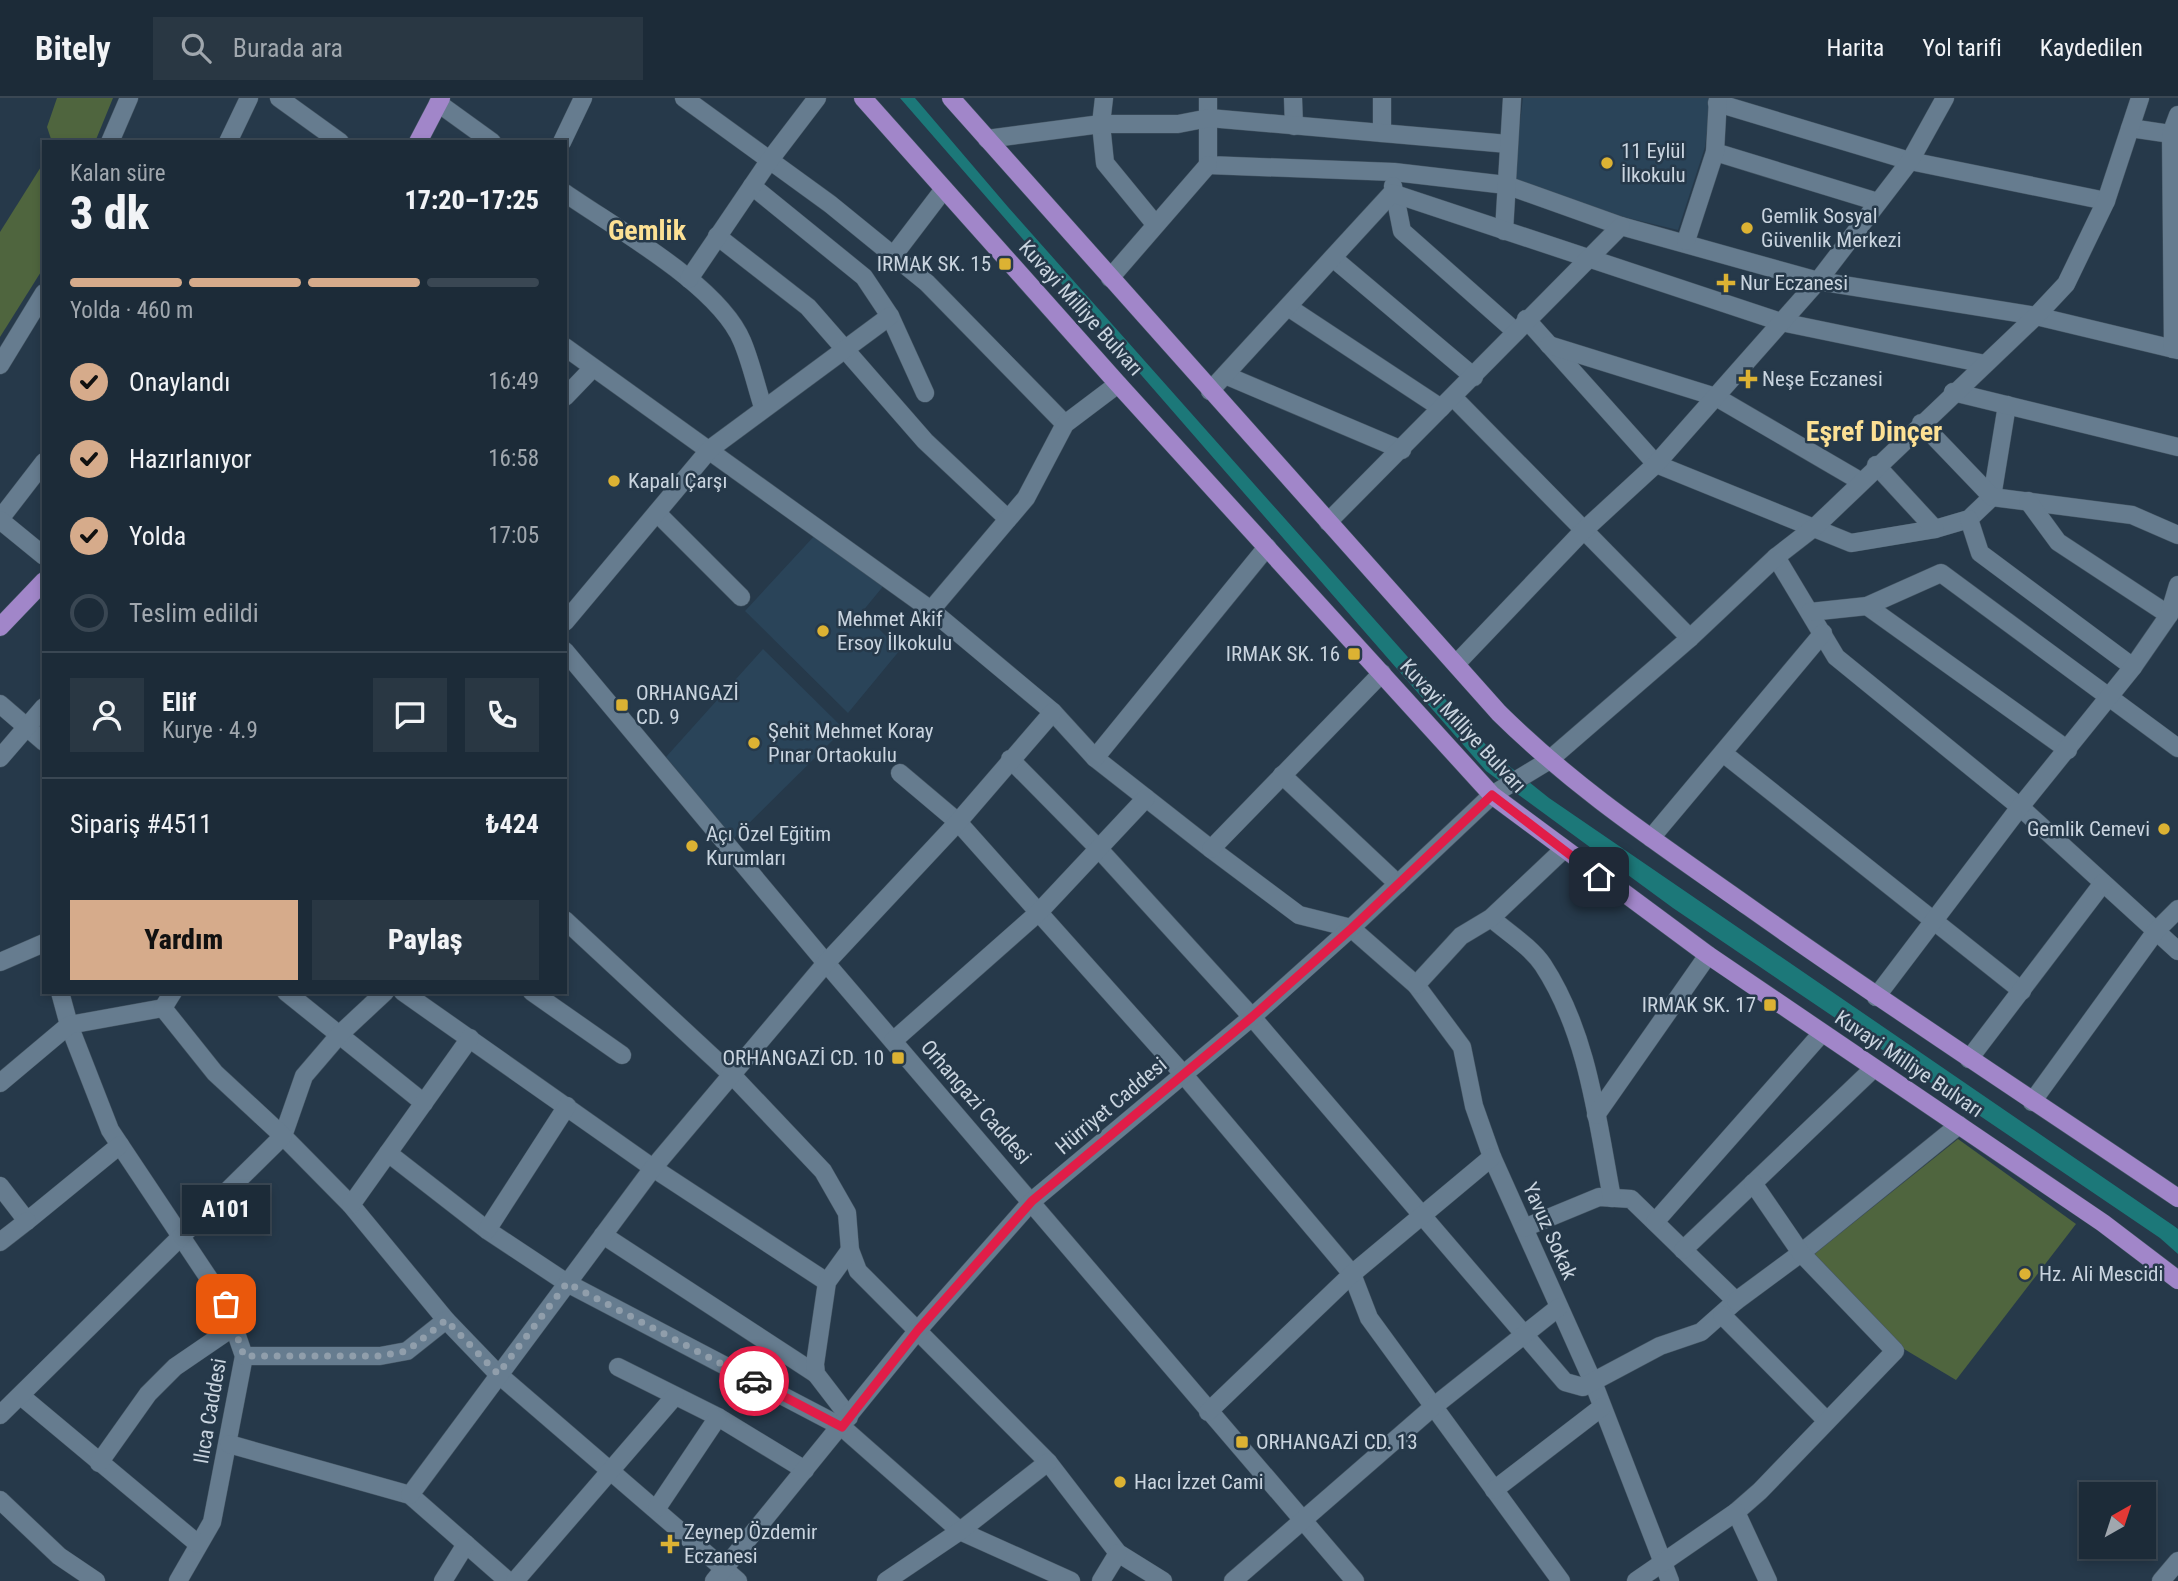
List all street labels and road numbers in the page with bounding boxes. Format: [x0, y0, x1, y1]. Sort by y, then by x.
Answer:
street label: Kuvayi Milliye Bulvarı [1014, 235, 1148, 381]
street label: Kuvayi Milliye Bulvarı [1395, 654, 1531, 798]
street label: Kuvayi Milliye Bulvarı [1830, 1006, 1988, 1122]
street label: Orhangazi Caddesi [916, 1035, 1036, 1169]
street label: Hürriyet Caddesi [1051, 1053, 1171, 1159]
street label: Yavuz Sokak [1518, 1179, 1582, 1284]
street label: Ilıca Caddesi [189, 1356, 231, 1466]

